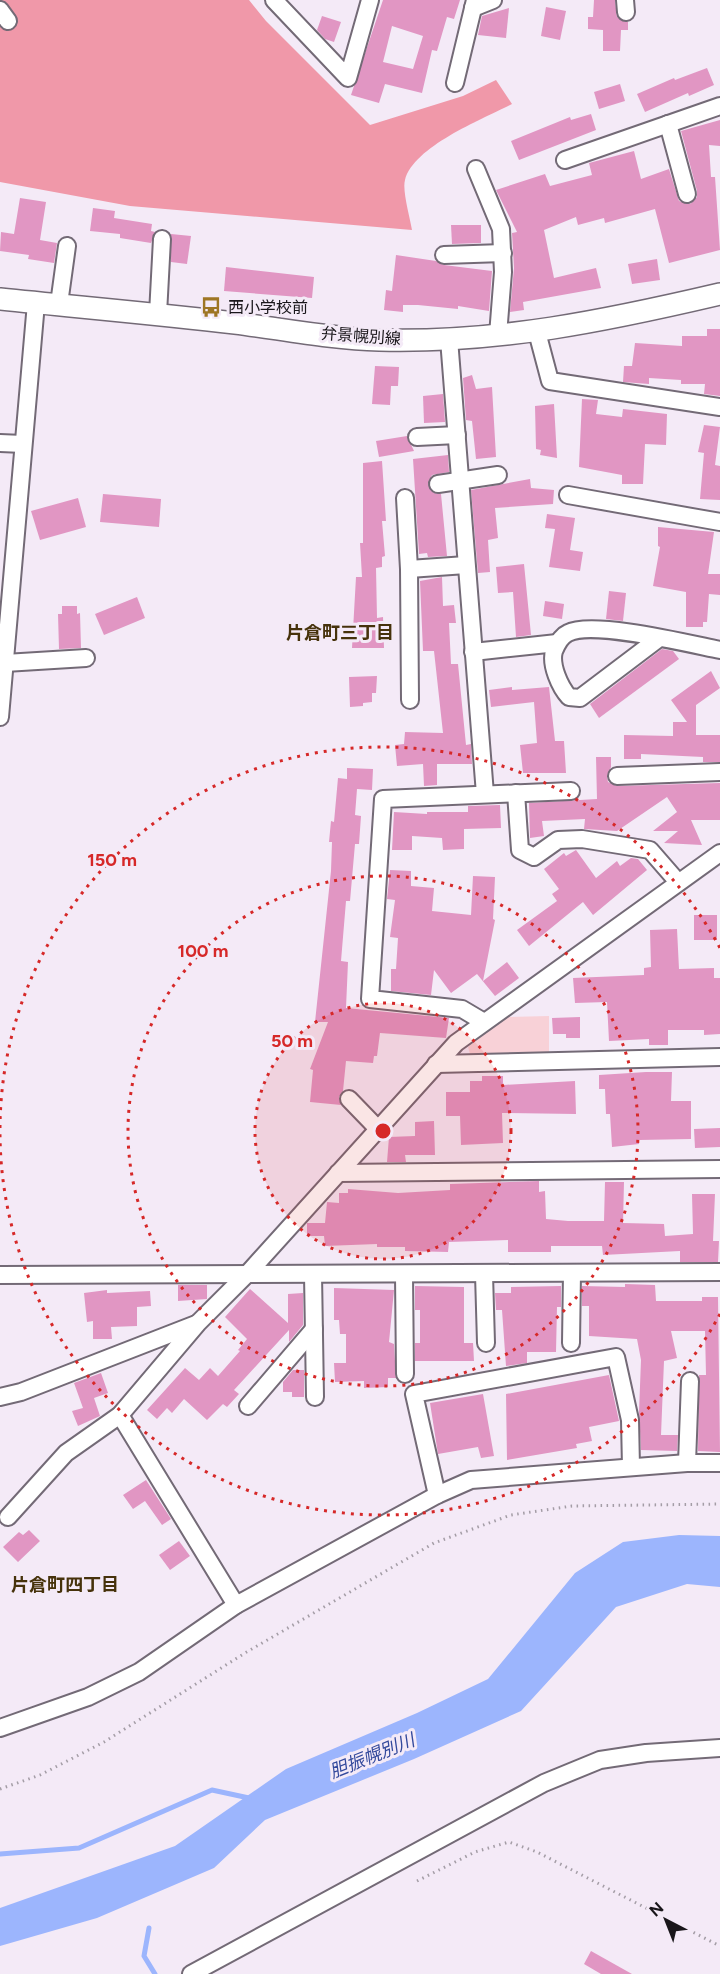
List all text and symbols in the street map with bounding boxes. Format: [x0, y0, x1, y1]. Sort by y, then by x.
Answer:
bus stop icon: 西小学校前 [199, 295, 223, 319]
place label: 西小学校前 [228, 298, 308, 317]
street label: 弁景幌別線 [320, 324, 402, 348]
district label: 片倉町三丁目 [286, 622, 394, 644]
text: 150 m [87, 849, 137, 871]
text: 100 m [178, 940, 228, 962]
text: 50 m [271, 1030, 313, 1052]
centre of rings [373, 1121, 393, 1141]
district label: 片倉町四丁目 [11, 1574, 119, 1596]
water label: 胆振幌別川 [326, 1728, 420, 1783]
north arrow [636, 1890, 696, 1950]
text: N [645, 1898, 667, 1920]

